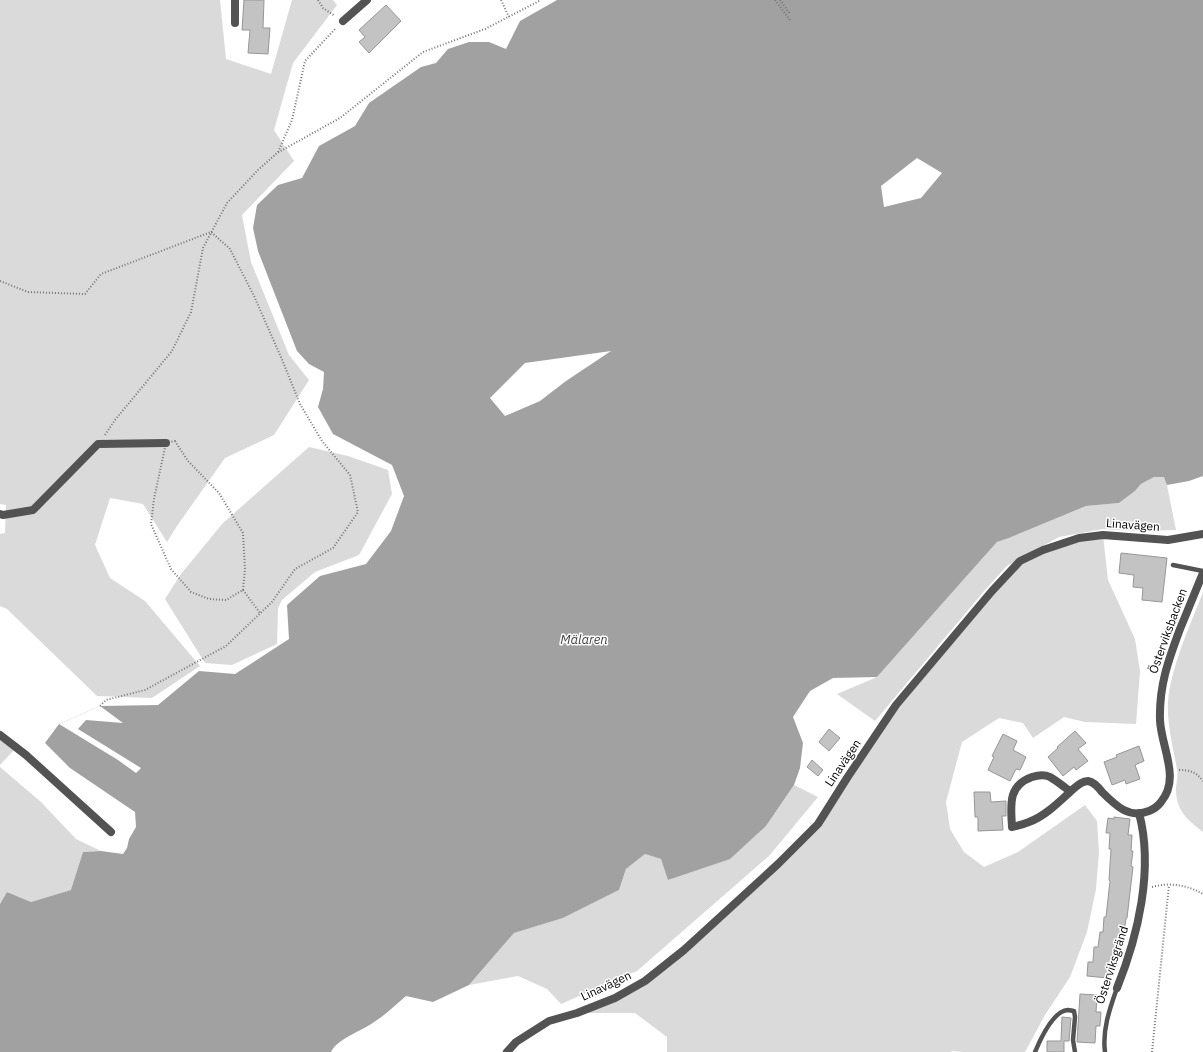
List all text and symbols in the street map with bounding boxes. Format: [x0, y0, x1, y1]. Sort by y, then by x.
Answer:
street label: Linavägen [1106, 515, 1161, 534]
street label: Österviksbacken [1145, 586, 1190, 675]
water label: Mälaren [560, 631, 608, 648]
street label: Linavägen [821, 736, 864, 789]
street label: Österviksgränd [1092, 924, 1131, 1006]
street label: Linavägen [578, 967, 633, 1004]

